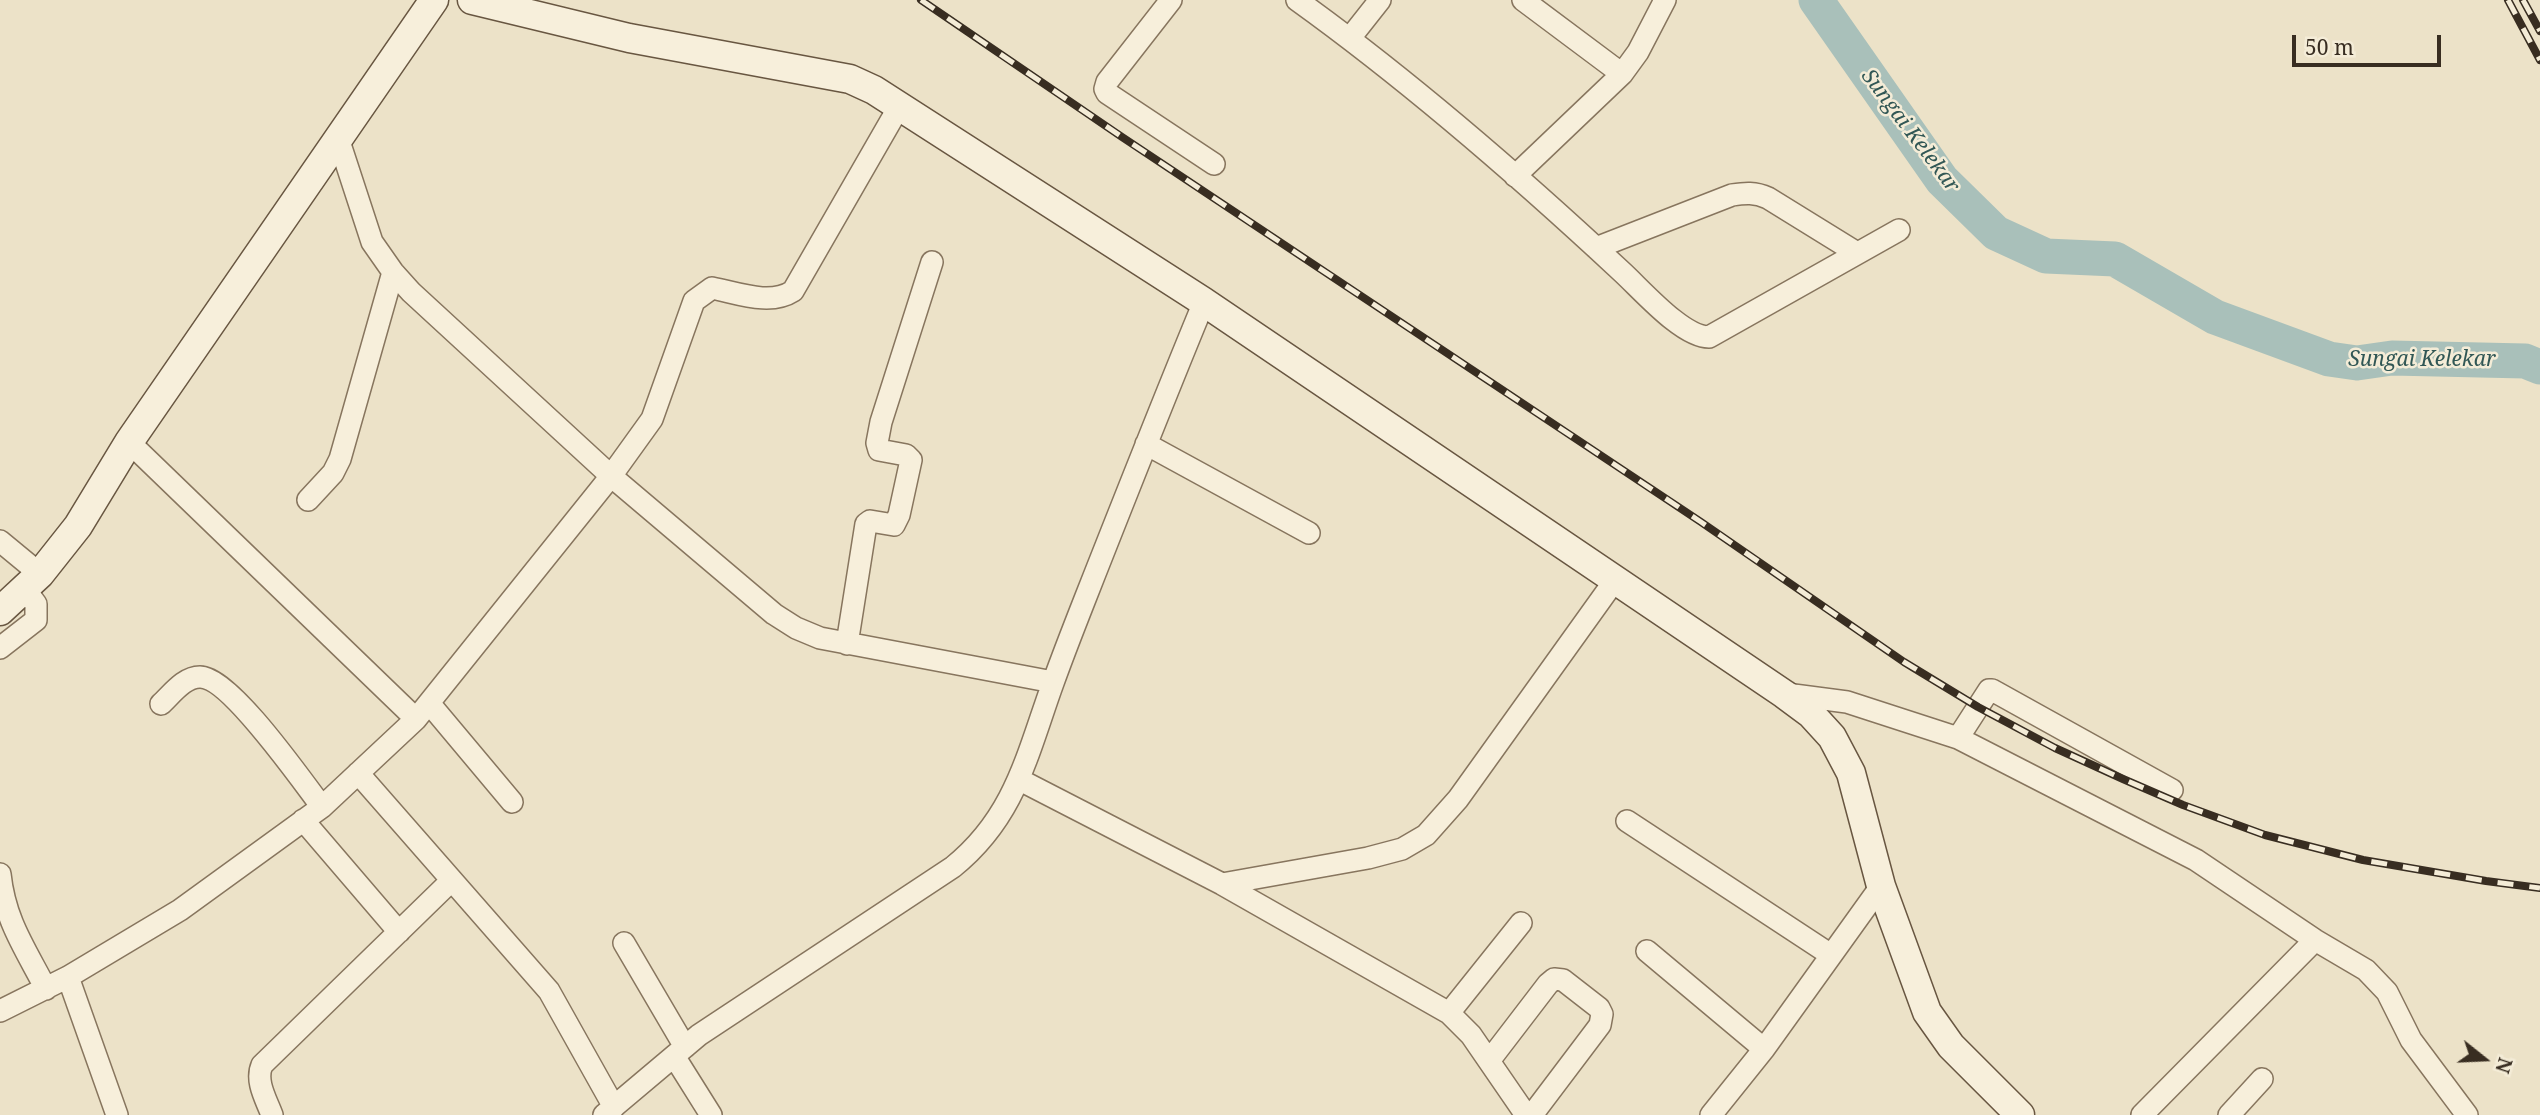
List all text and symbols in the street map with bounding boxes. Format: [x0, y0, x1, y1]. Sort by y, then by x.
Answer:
scale bar [2295, 21, 2444, 65]
text: 50 m [2305, 33, 2354, 61]
water label: Sungai Kelekar [1856, 64, 1964, 198]
water label: Sungai Kelekar [2348, 347, 2496, 373]
north arrow [2449, 1024, 2519, 1094]
text: N [2489, 1054, 2519, 1077]

